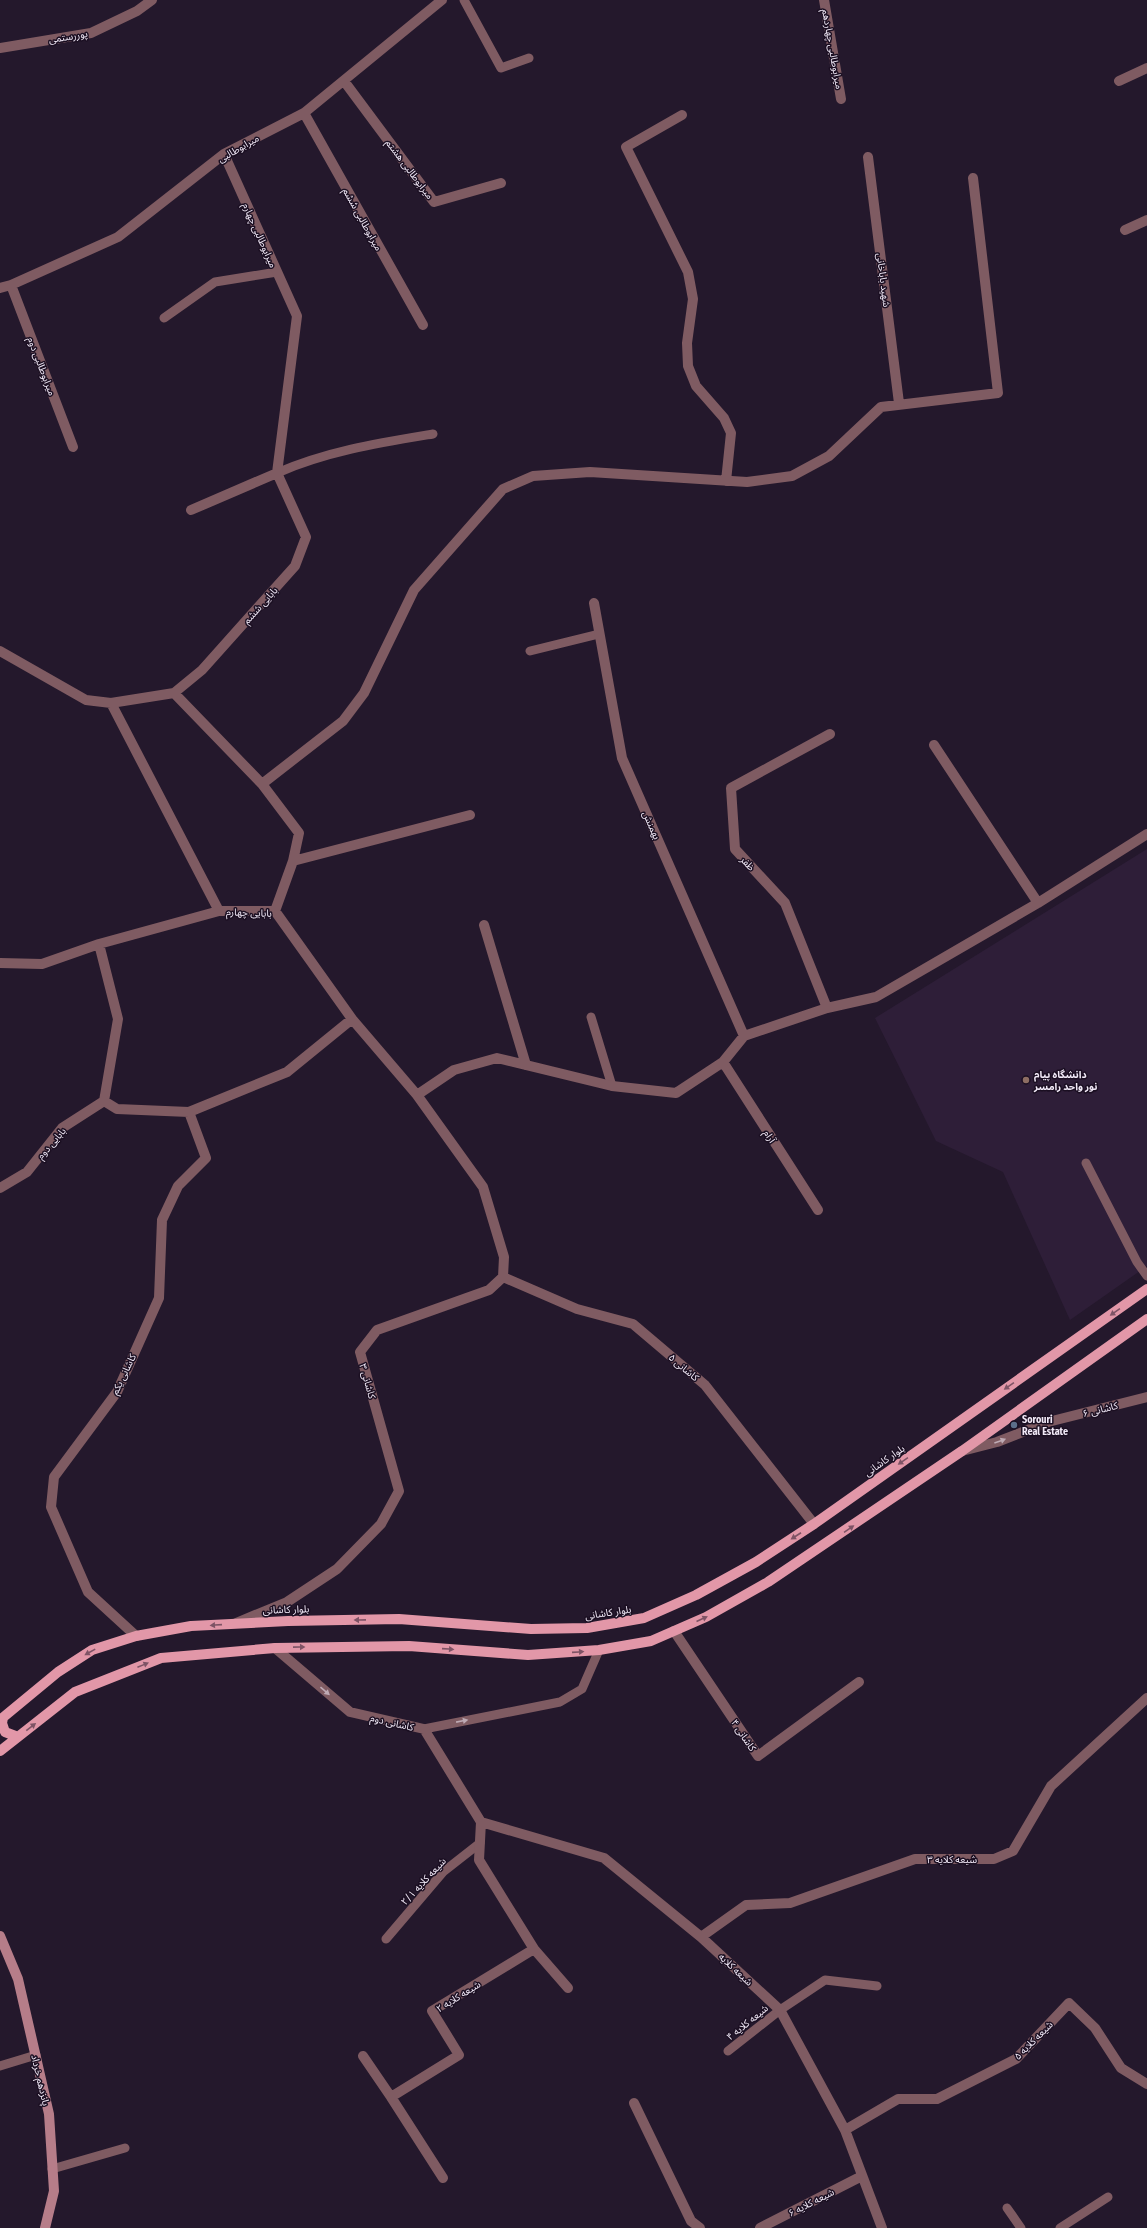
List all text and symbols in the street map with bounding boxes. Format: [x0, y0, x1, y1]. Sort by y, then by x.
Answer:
street label: میرابوطالبی چهاردهم [818, 8, 845, 90]
street label: پوررستمی [48, 28, 89, 46]
street label: میرابوطالبی [216, 132, 261, 165]
street label: میرابوطالبی هشتم [382, 137, 436, 202]
street label: میرابوطالبی ششم [339, 186, 384, 253]
street label: میرابوطالبی چهارم [238, 201, 279, 271]
street label: شهید باباخانی [874, 252, 892, 308]
street label: میرابوطالبی دوم [22, 335, 58, 398]
street label: بابایی ششم [241, 584, 281, 627]
street label: بهمنش [640, 809, 663, 842]
street label: ظفر [737, 853, 757, 874]
street label: بابایی چهارم [226, 906, 272, 922]
place label: دانشگاه پیام نور واحد رامسر [1033, 1069, 1097, 1093]
marker: دانشگاه پیام نور واحد رامسر [1021, 1075, 1031, 1085]
street label: بابایی دوم [35, 1125, 70, 1163]
street label: آرام [759, 1128, 778, 1147]
one-way arrow [1110, 1308, 1120, 1316]
street label: کاشانی یکم [109, 1351, 140, 1397]
street label: کاشانی ۵ [666, 1352, 702, 1384]
street label: کاشانی ۳ [356, 1362, 378, 1401]
one-way arrow [1004, 1382, 1014, 1390]
street label: کاشانی ۶ [1081, 1400, 1120, 1420]
place label: Sorouri Real Estate [1022, 1414, 1068, 1438]
marker: Sorouri Real Estate [1009, 1420, 1019, 1430]
one-way arrow [994, 1437, 1006, 1443]
street label: بلوار کاشانی [862, 1442, 907, 1479]
one-way arrow [897, 1457, 908, 1465]
one-way arrow [843, 1525, 854, 1533]
one-way arrow [791, 1532, 801, 1540]
street label: بلوار کاشانی [263, 1603, 310, 1617]
street label: بلوار کاشانی [584, 1603, 632, 1623]
one-way arrow [696, 1615, 708, 1622]
one-way arrow [353, 1617, 366, 1623]
one-way arrow [210, 1621, 222, 1628]
one-way arrow [293, 1644, 306, 1650]
one-way arrow [442, 1645, 454, 1652]
one-way arrow [571, 1648, 584, 1655]
one-way arrow [84, 1649, 96, 1655]
one-way arrow [138, 1662, 150, 1668]
one-way arrow [320, 1687, 331, 1696]
street label: کاشانی دوم [368, 1712, 416, 1736]
street label: کاشانی ۴ [728, 1717, 759, 1755]
one-way arrow [456, 1718, 468, 1724]
one-way arrow [25, 1723, 36, 1732]
street label: شیعه کلایه ۳ [927, 1854, 977, 1866]
street label: شیعه کلایه ۲/۱ [399, 1855, 449, 1908]
street label: شیعه کلایه [716, 1951, 755, 1989]
street label: شیعه کلایه ۲ [434, 1978, 483, 2015]
street label: شیعه کلایه ۴ [724, 2002, 771, 2043]
street label: شیعه کلایه ۵ [1012, 2019, 1056, 2063]
street label: پانزدهم خرداد [27, 2053, 52, 2107]
street label: شیعه کلایه ۶ [786, 2186, 837, 2220]

